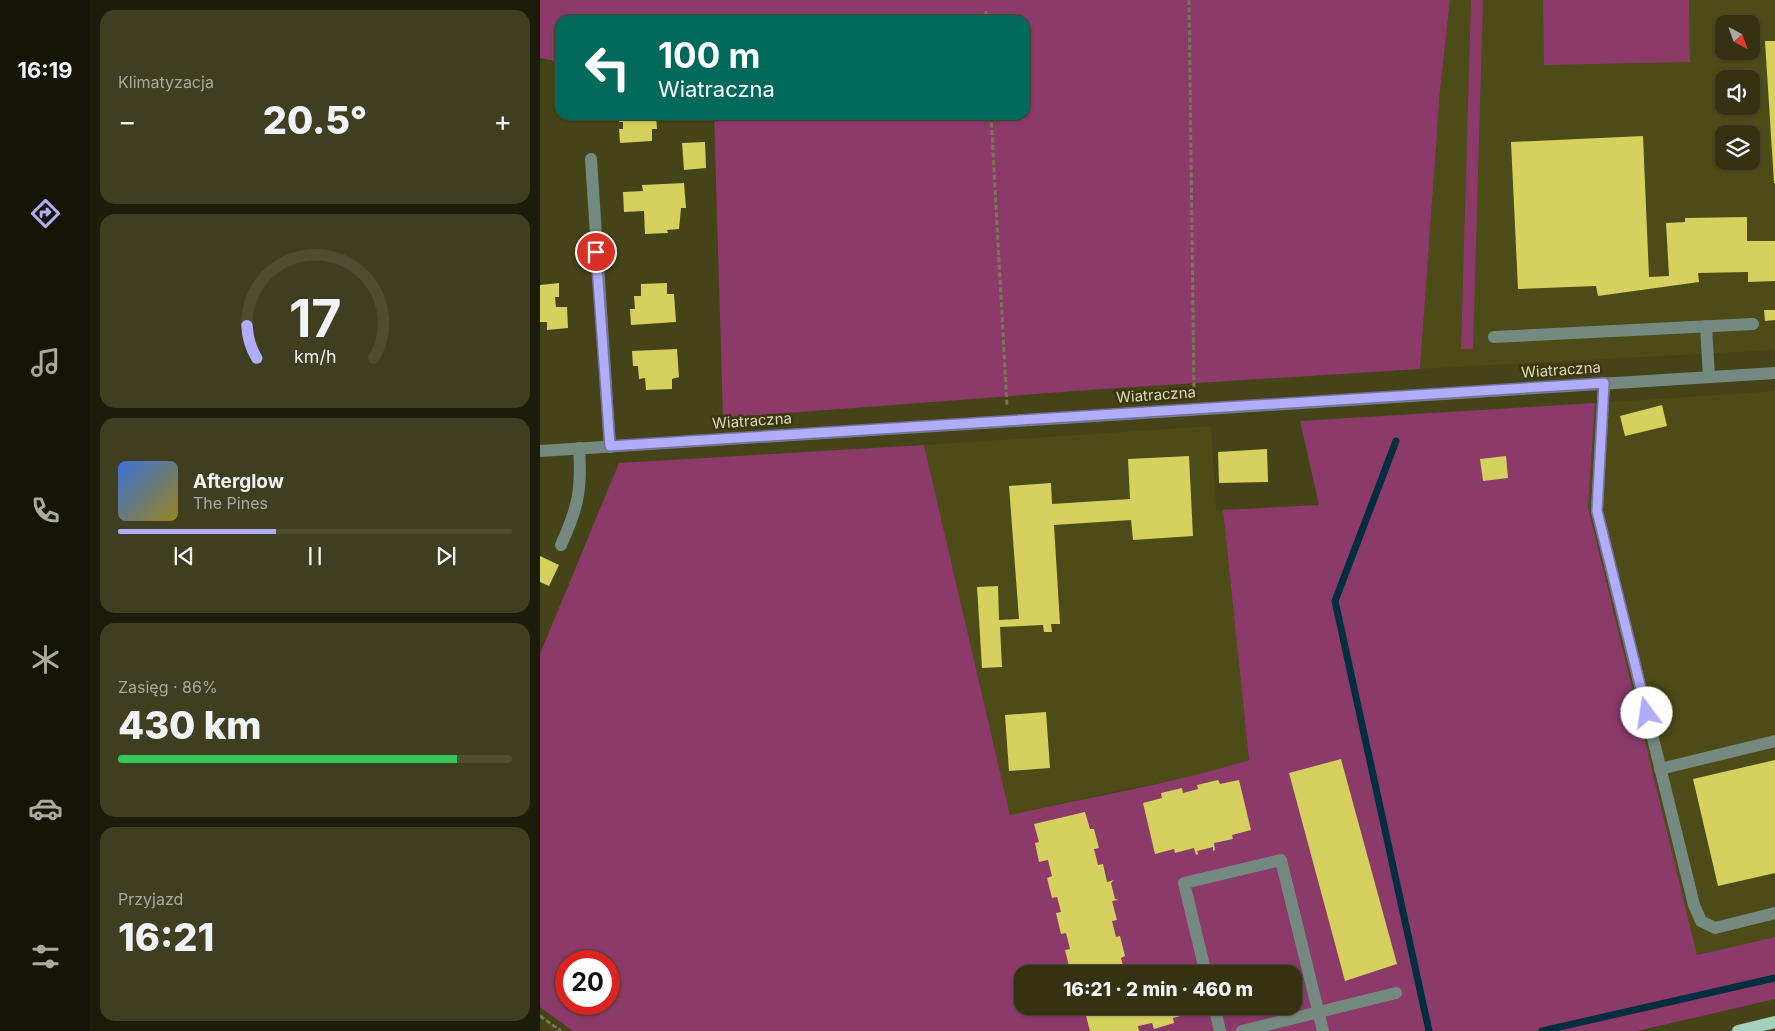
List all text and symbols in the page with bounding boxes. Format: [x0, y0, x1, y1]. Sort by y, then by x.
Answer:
north arrow [1715, 15, 1760, 60]
map controls [1715, 15, 1760, 170]
text: 100 m [658, 34, 761, 76]
icon: left [575, 35, 640, 100]
text: 16:19 [18, 57, 72, 83]
button: sound [1715, 70, 1760, 115]
text: Klimatyzacja [118, 72, 214, 92]
text: Wiatraczna [658, 76, 775, 102]
text: 20.5° [263, 97, 367, 143]
text: − [118, 104, 137, 138]
text: + [493, 104, 512, 138]
button: layers [1715, 125, 1760, 170]
icon: directions [28, 196, 63, 231]
pin [575, 231, 617, 273]
icon: arrive [582, 238, 610, 266]
text: 17 [289, 287, 341, 350]
icon: music [28, 345, 63, 380]
text: km/h [294, 346, 336, 367]
street label: Wiatraczna [1521, 357, 1601, 382]
street label: Wiatraczna [1116, 382, 1196, 407]
street label: Wiatraczna [712, 408, 792, 433]
text: Afterglow [193, 470, 284, 493]
icon: phone [28, 493, 63, 528]
text: The Pines [193, 493, 268, 513]
icon: previous [170, 542, 198, 570]
icon: pause [301, 542, 329, 570]
icon: next [432, 542, 460, 570]
icon: climate [28, 642, 63, 677]
text: Zasięg · 86% [118, 677, 218, 697]
position arrow [1620, 686, 1672, 738]
text: 430 km [118, 702, 261, 748]
icon: car [28, 791, 63, 826]
text: Przyjazd [118, 889, 183, 909]
text: 16:21 [118, 914, 214, 960]
icon: filters [28, 939, 63, 974]
speed limit sign: 20 [555, 950, 620, 1015]
text: 16:21 · 2 min · 460 m [1063, 978, 1253, 1001]

